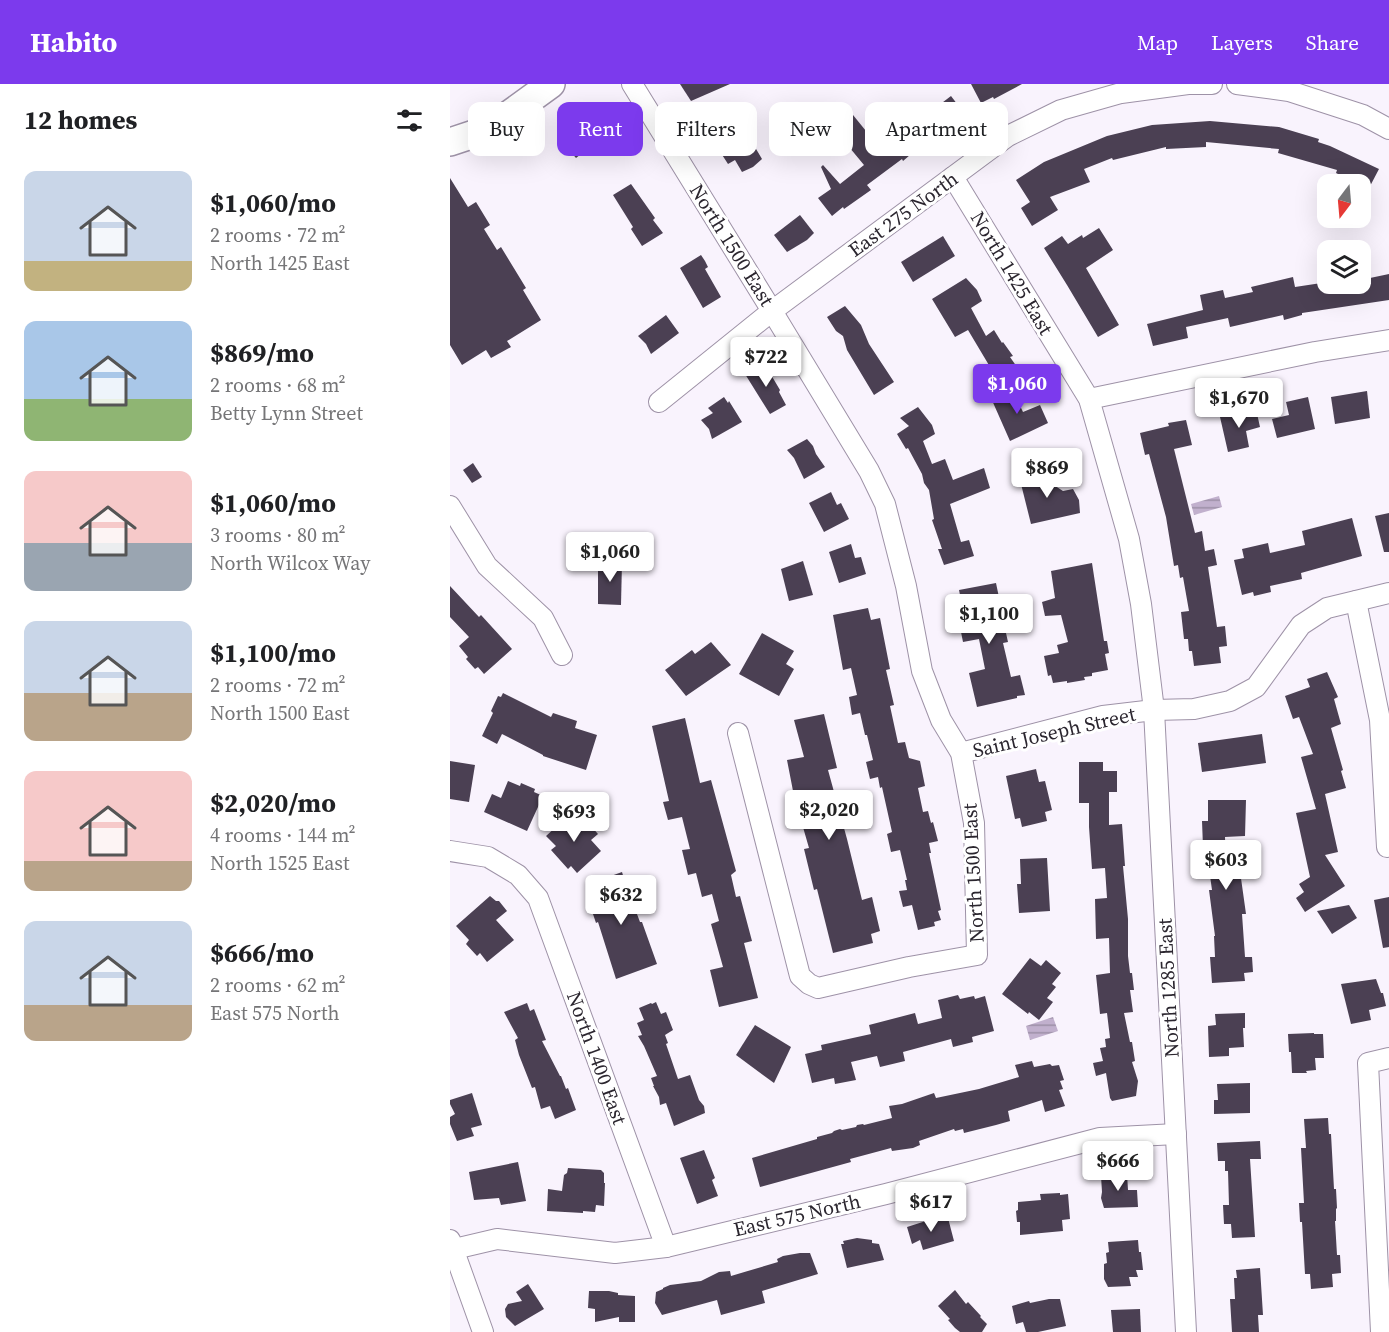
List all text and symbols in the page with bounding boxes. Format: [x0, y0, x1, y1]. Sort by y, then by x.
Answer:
text: Habito [30, 23, 117, 61]
text: Map [1137, 28, 1178, 57]
text: Layers [1211, 28, 1273, 57]
text: Share [1306, 28, 1359, 57]
text: 12 homes [24, 102, 137, 138]
chip: Buy [468, 102, 545, 156]
chip: Rent [557, 102, 643, 156]
chip: Filters [655, 102, 757, 156]
chip: New [769, 102, 853, 156]
chip: Apartment [865, 102, 1008, 156]
icon: filters [393, 104, 426, 137]
street label: East 275 North [842, 165, 964, 263]
north arrow [1317, 174, 1371, 228]
map controls [1317, 174, 1371, 294]
street label: North 1500 East [683, 178, 781, 312]
text: $1,060/mo [210, 185, 336, 221]
icon: home [72, 195, 144, 267]
street label: North 1425 East [964, 206, 1060, 340]
text: 2 rooms · 72 m² [210, 221, 346, 249]
button: layers [1317, 240, 1371, 294]
text: North 1425 East [210, 249, 350, 277]
text: $869/mo [210, 335, 314, 371]
pin: $722 [730, 337, 802, 388]
text: $722 [744, 342, 788, 370]
icon: home [72, 345, 144, 417]
pin: $1,060 [968, 364, 1066, 415]
text: $1,060 [987, 369, 1047, 397]
text: 2 rooms · 68 m² [210, 371, 346, 399]
pin: $1,670 [1190, 378, 1288, 429]
text: $1,670 [1209, 383, 1269, 411]
text: Betty Lynn Street [210, 399, 363, 427]
pin: $869 [1011, 448, 1083, 499]
text: $869 [1025, 453, 1069, 481]
text: $1,060/mo [210, 485, 336, 521]
icon: home [72, 495, 144, 567]
text: 3 rooms · 80 m² [210, 521, 346, 549]
pin: $1,060 [561, 532, 659, 583]
text: $1,060 [580, 537, 640, 565]
text: North Wilcox Way [210, 549, 371, 577]
pin: $1,100 [940, 594, 1038, 645]
text: $1,100 [959, 599, 1019, 627]
text: $1,100/mo [210, 635, 336, 671]
icon: home [72, 645, 144, 717]
text: 2 rooms · 72 m² [210, 671, 346, 699]
text: North 1500 East [210, 699, 350, 727]
street label: Saint Joseph Street [970, 700, 1139, 764]
text: $2,020/mo [210, 785, 336, 821]
pin: $2,020 [780, 790, 878, 841]
pin: $693 [538, 792, 610, 843]
icon: home [72, 795, 144, 867]
text: $2,020 [799, 795, 859, 823]
text: $693 [552, 797, 596, 825]
street label: North 1500 East [955, 802, 991, 943]
text: 4 rooms · 144 m² [210, 821, 356, 849]
pin: $603 [1190, 840, 1262, 891]
text: $603 [1204, 845, 1248, 873]
text: North 1525 East [210, 849, 350, 877]
pin: $632 [585, 875, 657, 926]
text: $632 [599, 880, 643, 908]
street label: North 1285 East [1150, 917, 1186, 1058]
text: $666/mo [210, 935, 314, 971]
icon: home [72, 945, 144, 1017]
text: 2 rooms · 62 m² [210, 971, 346, 999]
street label: North 1400 East [560, 988, 634, 1129]
text: East 575 North [210, 999, 340, 1027]
pin: $666 [1082, 1141, 1154, 1192]
text: $666 [1096, 1146, 1140, 1174]
pin: $617 [895, 1182, 967, 1233]
street label: East 575 North [731, 1187, 863, 1243]
text: $617 [909, 1187, 953, 1215]

